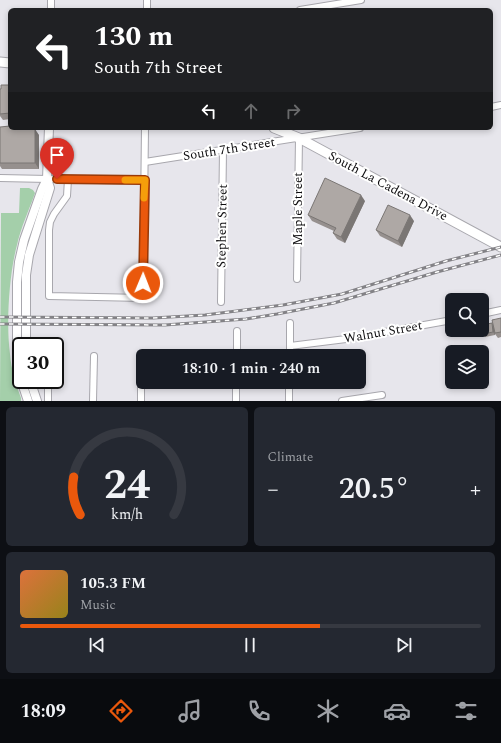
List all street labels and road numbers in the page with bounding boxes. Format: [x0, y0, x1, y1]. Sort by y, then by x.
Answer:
street label: South 7th Street [182, 132, 277, 166]
street label: South La Cadena Drive [325, 146, 451, 226]
street label: Maple Street [288, 172, 308, 246]
street label: Stephen Street [211, 183, 233, 268]
street label: Walnut Street [342, 315, 424, 349]

